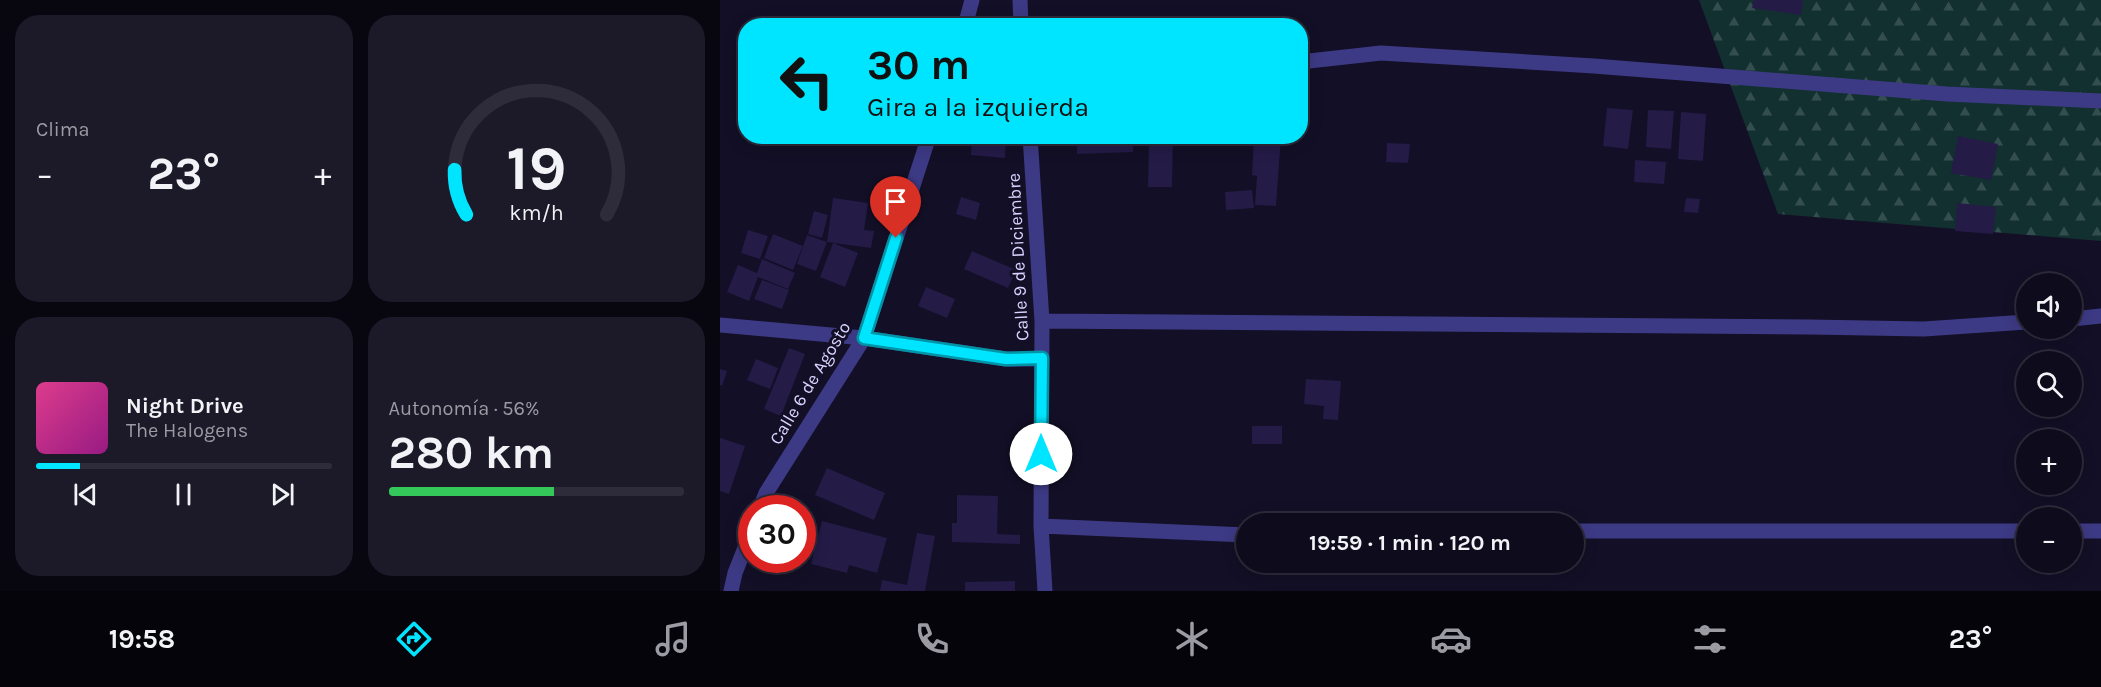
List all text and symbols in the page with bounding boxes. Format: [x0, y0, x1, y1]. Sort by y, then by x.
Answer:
text: 30 m [867, 40, 970, 90]
icon: left [768, 42, 846, 120]
text: Gira a la izquierda [867, 91, 1089, 123]
text: Clima [36, 118, 90, 141]
text: 19 [506, 132, 566, 205]
text: 23° [147, 148, 220, 200]
text: − [36, 155, 53, 193]
text: + [314, 155, 331, 193]
street label: Calle 9 de Diciembre [1003, 173, 1033, 341]
pin [870, 176, 921, 238]
icon: arrive [879, 185, 912, 218]
text: km/h [509, 201, 563, 226]
map controls [2016, 273, 2082, 573]
button: sound [2016, 273, 2082, 339]
street label: Calle 6 de Agosto [765, 317, 855, 449]
button: search [2016, 351, 2082, 417]
text: Night Drive [126, 393, 244, 419]
text: Autonomía · 56% [389, 397, 540, 420]
text: The Halogens [126, 419, 248, 442]
position arrow [1009, 422, 1073, 486]
text: 280 km [389, 427, 554, 479]
button: + [2016, 429, 2082, 495]
icon: previous [69, 478, 102, 511]
icon: pause [167, 478, 200, 511]
icon: next [266, 478, 299, 511]
speed limit sign: 30 [738, 495, 816, 573]
button: − [2016, 507, 2082, 573]
text: 19:59 · 1 min · 120 m [1309, 530, 1511, 556]
icon: directions [393, 618, 435, 660]
icon: music [652, 618, 694, 660]
icon: phone [911, 618, 953, 660]
icon: climate [1171, 618, 1213, 660]
icon: car [1430, 618, 1472, 660]
icon: filters [1689, 618, 1731, 660]
text: 19:58 [109, 623, 175, 655]
text: 23° [1949, 623, 1992, 655]

